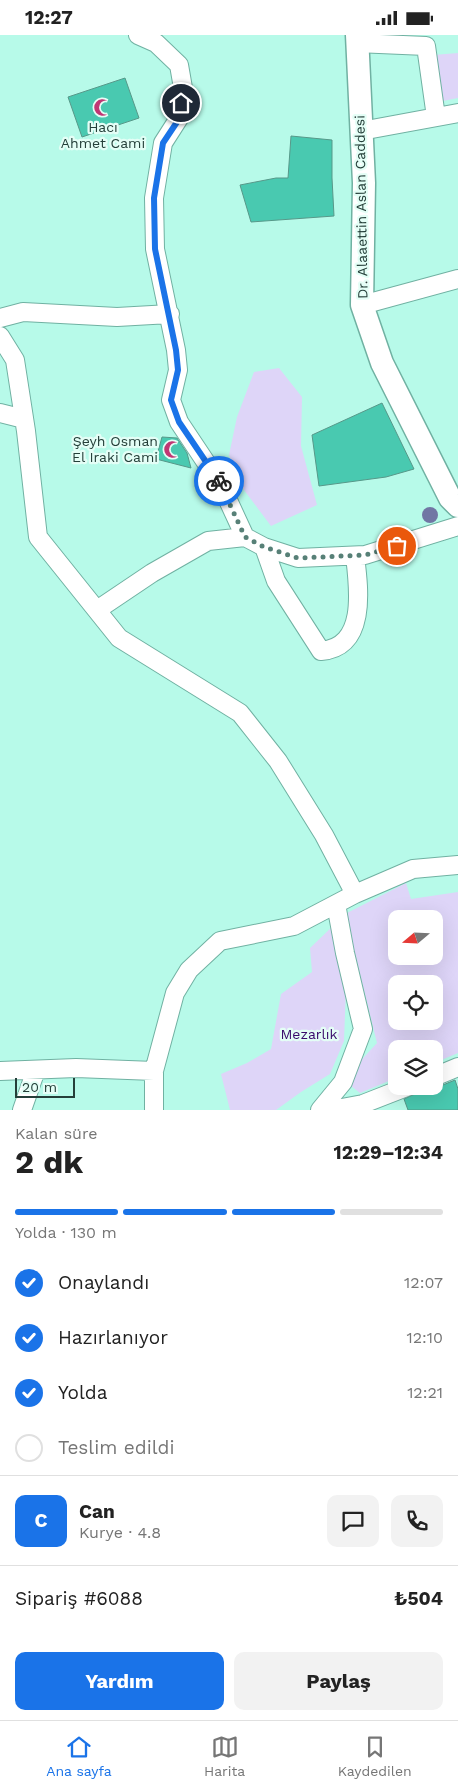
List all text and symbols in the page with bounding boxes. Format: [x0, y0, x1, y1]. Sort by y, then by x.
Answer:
text: 12:27 [25, 6, 73, 29]
pin [160, 82, 202, 124]
icon: home [167, 89, 195, 117]
mosque icon: Hacı Ahmet Cami [93, 97, 113, 117]
street label: Dr. Alaaettin Aslan Caddesi [351, 115, 371, 299]
place label: Hacı Ahmet Cami [61, 119, 145, 151]
place label: Şeyh Osman El Iraki Cami [72, 433, 158, 465]
mosque icon: Şeyh Osman El Iraki Cami [162, 439, 182, 459]
courier [194, 456, 244, 506]
icon: bike [205, 467, 233, 495]
pin [376, 525, 418, 567]
icon: bag [383, 532, 411, 560]
north arrow [388, 910, 442, 965]
map controls [388, 910, 443, 1095]
button: locate [388, 975, 443, 1030]
park label: Mezarlık [281, 1026, 338, 1042]
button: layers [388, 1040, 443, 1095]
scale bar [15, 1075, 75, 1098]
text: 20 m [22, 1079, 57, 1095]
text: Kalan süre [15, 1124, 97, 1143]
text: 12:29–12:34 [334, 1141, 443, 1164]
text: 2 dk [15, 1143, 83, 1181]
text: Yolda · 130 m [15, 1223, 117, 1242]
icon: check [15, 1269, 43, 1297]
text: Onaylandı [58, 1271, 149, 1294]
text: 12:07 [404, 1273, 443, 1292]
icon: check [15, 1324, 43, 1352]
text: Hazırlanıyor [58, 1326, 168, 1349]
text: 12:10 [407, 1328, 443, 1347]
icon: check [15, 1379, 43, 1407]
text: Yolda [58, 1381, 107, 1404]
text: 12:21 [407, 1383, 443, 1402]
text: Teslim edildi [58, 1436, 175, 1459]
button: chat [327, 1495, 379, 1547]
button: phone [391, 1495, 443, 1547]
text: Can [79, 1500, 115, 1523]
text: C [35, 1509, 47, 1532]
text: Kurye · 4.8 [79, 1523, 161, 1542]
text: Sipariş #6088 [15, 1587, 143, 1610]
text: ₺504 [394, 1587, 443, 1610]
button: Yardım [15, 1652, 224, 1710]
button: Paylaş [234, 1652, 443, 1710]
tab: Ana sayfa [46, 1733, 112, 1779]
tab: Harita [204, 1733, 245, 1779]
tab: Kaydedilen [338, 1733, 412, 1779]

